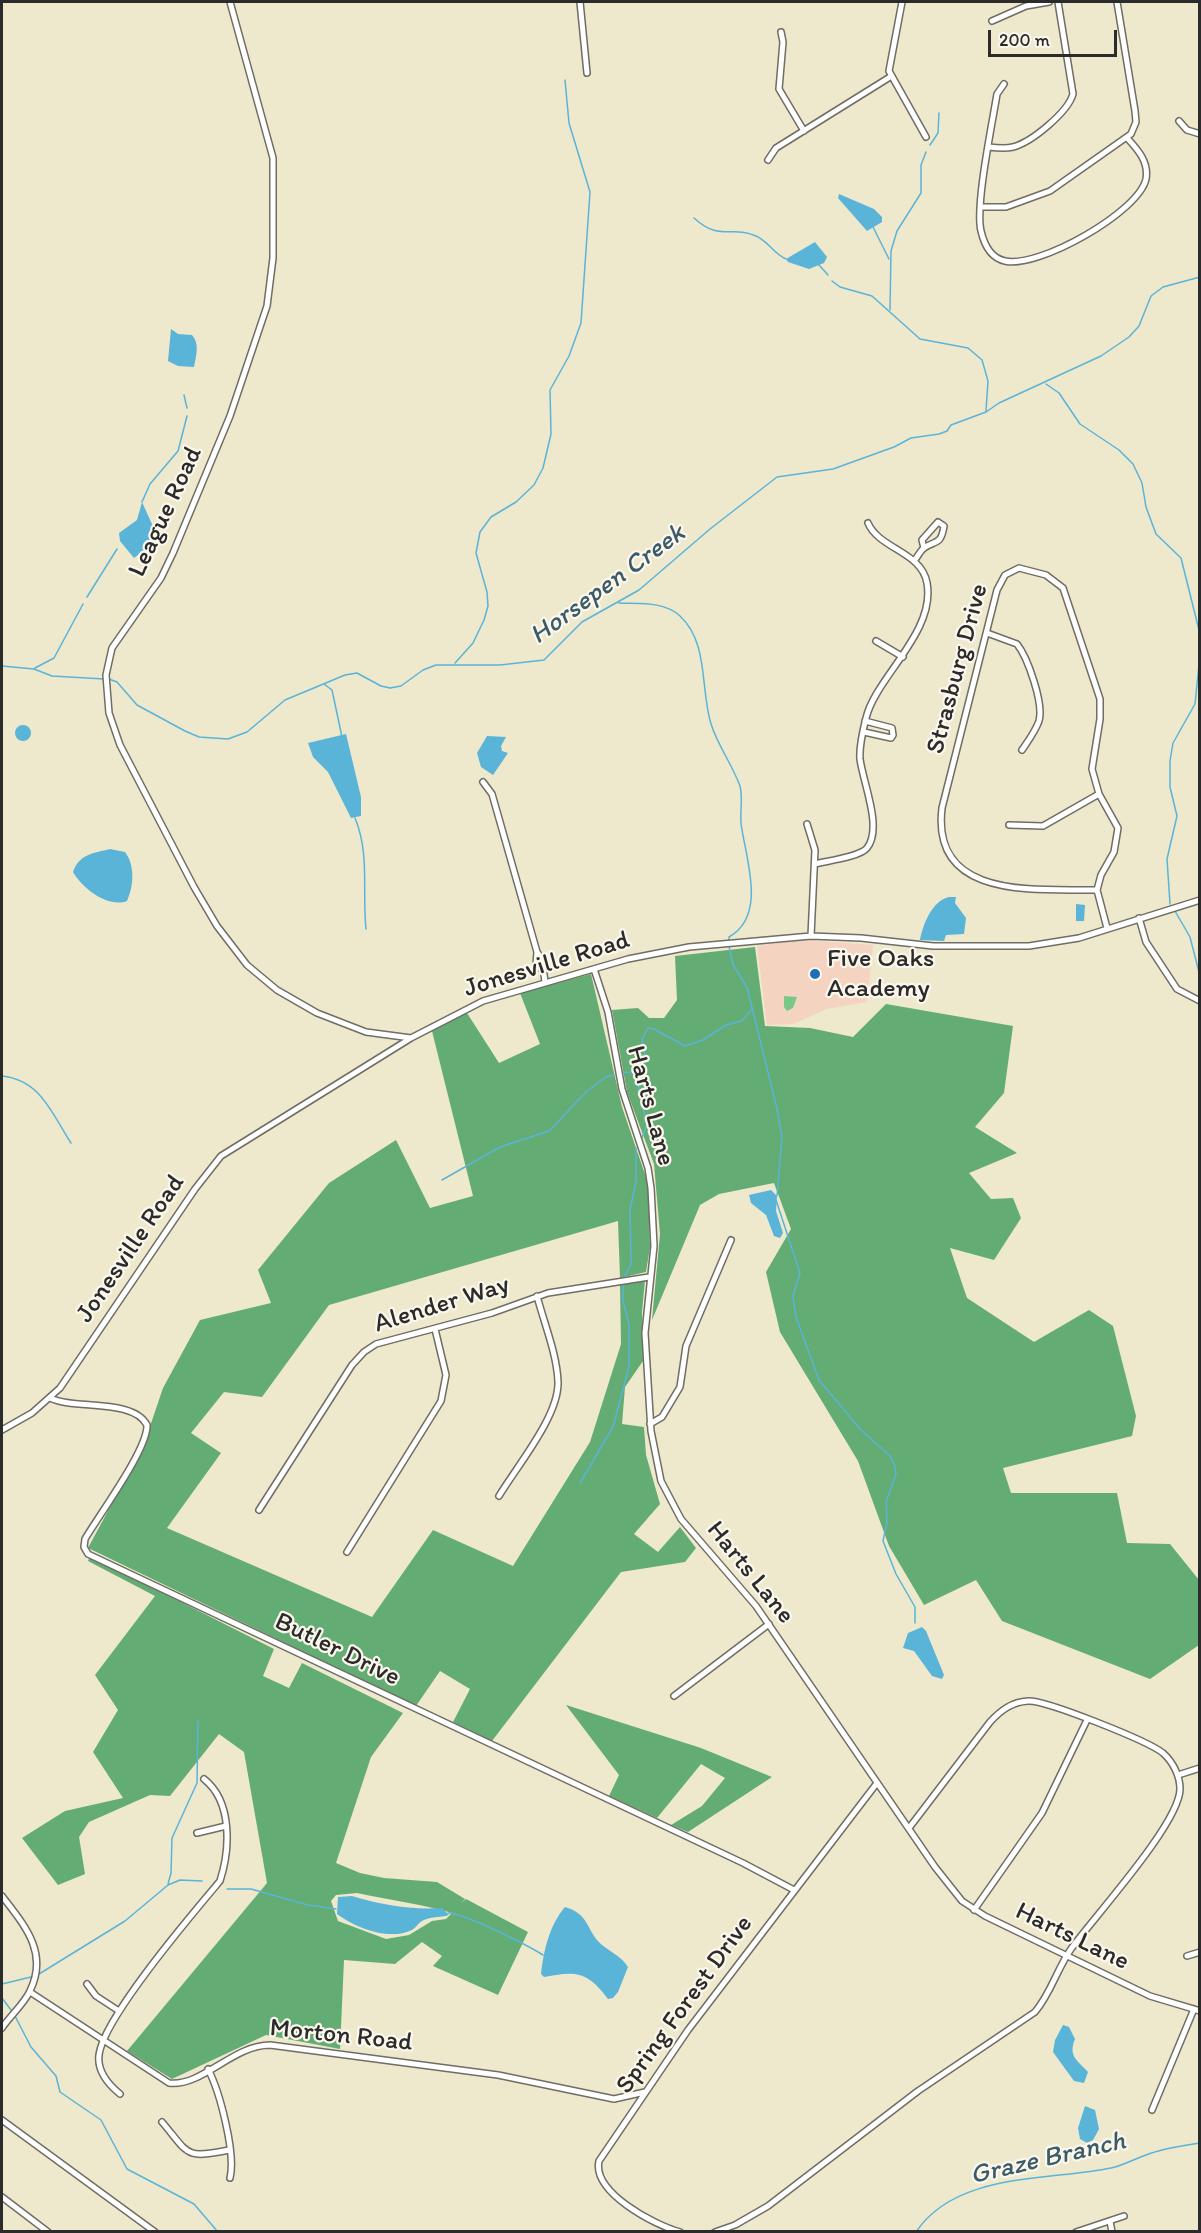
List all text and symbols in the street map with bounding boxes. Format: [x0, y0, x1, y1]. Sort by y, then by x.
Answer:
scale bar [991, 18, 1120, 56]
text: 200 m [999, 29, 1050, 51]
street label: League Road [122, 442, 210, 582]
water label: Horsepen Creek [524, 518, 692, 652]
street label: Strasburg Drive [920, 581, 996, 757]
street label: Jonesville Road [460, 925, 634, 1005]
place label: Five Oaks Academy [827, 943, 934, 1005]
marker: Five Oaks Academy [808, 967, 822, 981]
street label: Harts Lane [619, 1043, 681, 1169]
street label: Jonesville Road [70, 1169, 192, 1329]
street label: Alender Way [371, 1270, 513, 1340]
street label: Harts Lane [699, 1515, 801, 1631]
street label: Butler Drive [269, 1606, 405, 1694]
street label: Harts Lane [1010, 1896, 1134, 1978]
street label: Spring Forest Drive [610, 1910, 760, 2100]
street label: Morton Road [268, 2013, 414, 2059]
water label: Graze Branch [967, 2125, 1129, 2193]

